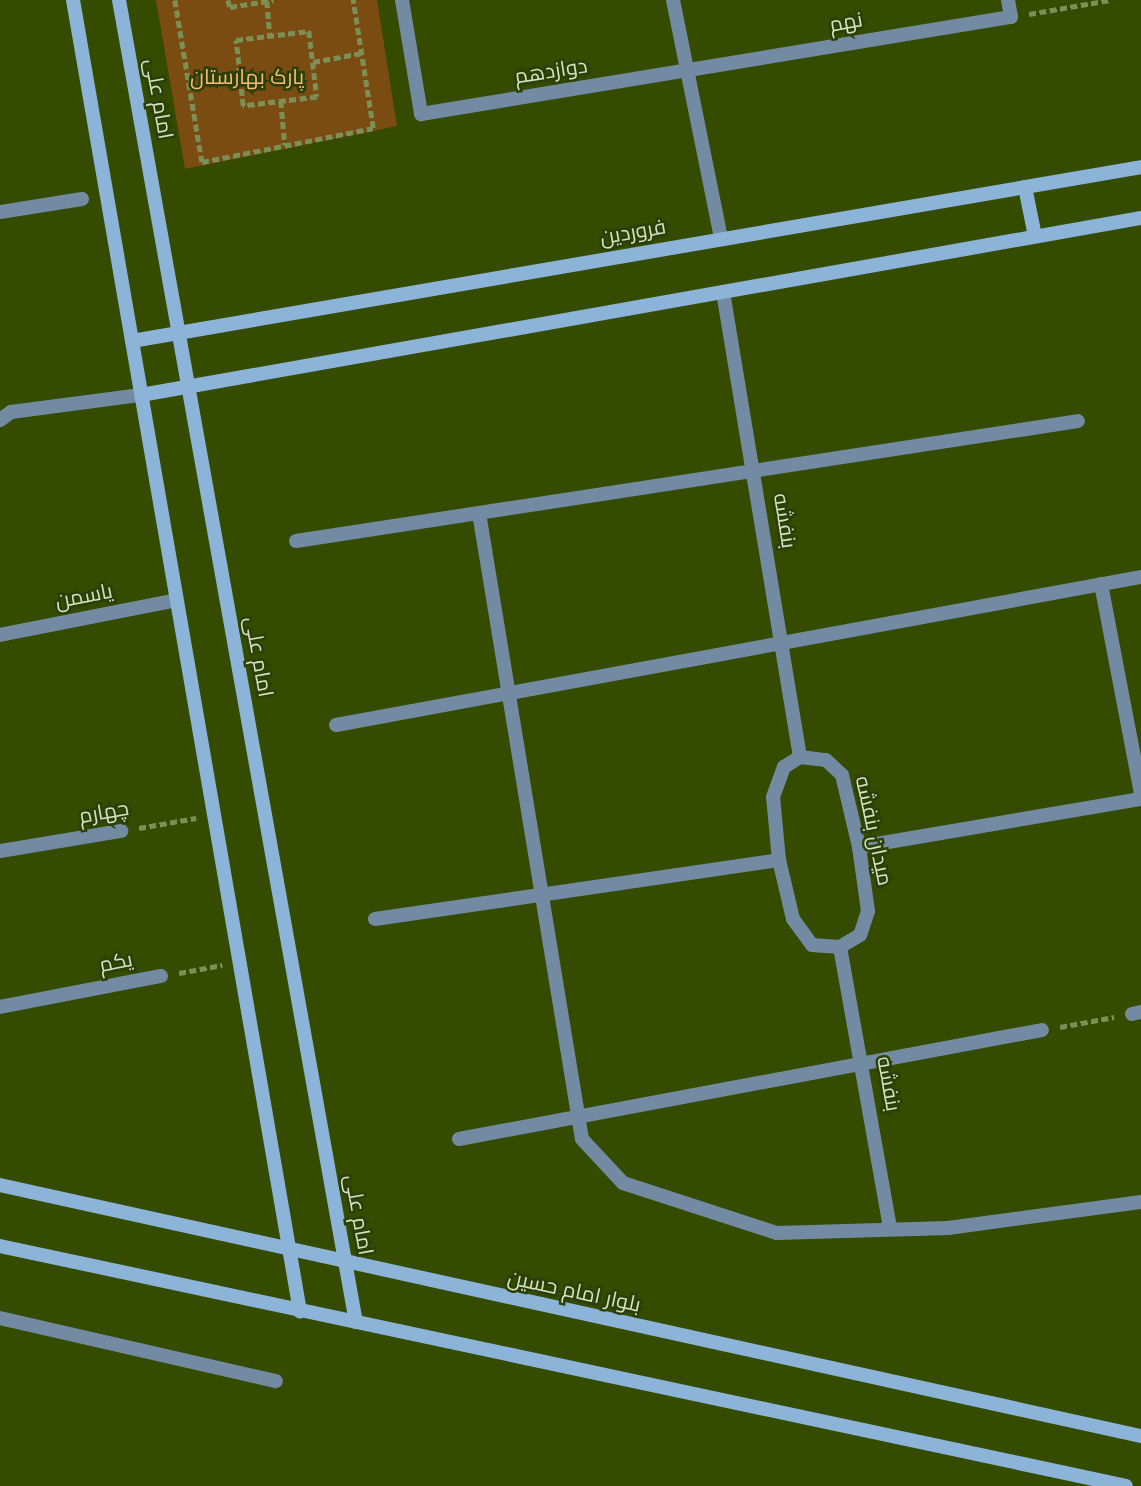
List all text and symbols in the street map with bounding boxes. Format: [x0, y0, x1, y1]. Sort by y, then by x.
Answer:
street label: نهم [827, 8, 865, 38]
street label: دوازدهم [513, 54, 589, 90]
street label: امام علی [139, 57, 177, 141]
park label: پارک بهارستان [190, 65, 304, 91]
street label: فروردین [598, 215, 668, 251]
street label: بنفشه [767, 492, 801, 550]
street label: یاسمن [53, 579, 115, 615]
street label: امام علی [239, 615, 277, 699]
street label: میدان بنفشه [849, 774, 897, 888]
street label: چهارم [77, 796, 131, 830]
street label: یکم [97, 947, 135, 979]
street label: بنفشه [871, 1055, 905, 1113]
street label: امام علی [339, 1173, 377, 1257]
street label: بلوار امام حسین [505, 1266, 643, 1318]

